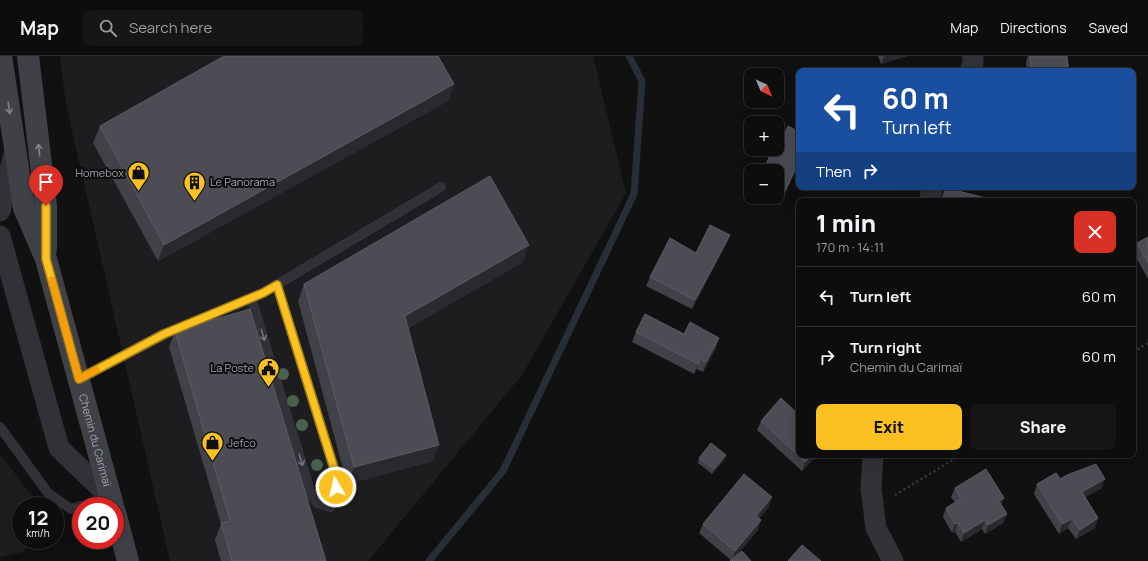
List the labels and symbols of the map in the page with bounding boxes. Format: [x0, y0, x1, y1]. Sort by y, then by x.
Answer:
north arrow [744, 68, 784, 108]
one-way arrow [5, 102, 13, 115]
one-way arrow [35, 144, 43, 157]
shop icon: Homebox [126, 160, 152, 193]
pin [29, 165, 63, 206]
place label: Homebox [76, 165, 124, 180]
building icon: Le Panorama [182, 169, 208, 202]
place label: Le Panorama [210, 174, 275, 189]
one-way arrow [260, 329, 267, 342]
public building icon: La Poste [256, 355, 282, 388]
place label: La Poste [211, 360, 255, 375]
street label: Chemin du Carimaï [76, 392, 115, 488]
shop icon: Jefco [199, 430, 225, 463]
place label: Jefco [228, 435, 256, 450]
one-way arrow [298, 453, 305, 466]
position arrow [315, 466, 357, 508]
speed limit sign: 20 [72, 497, 124, 549]

